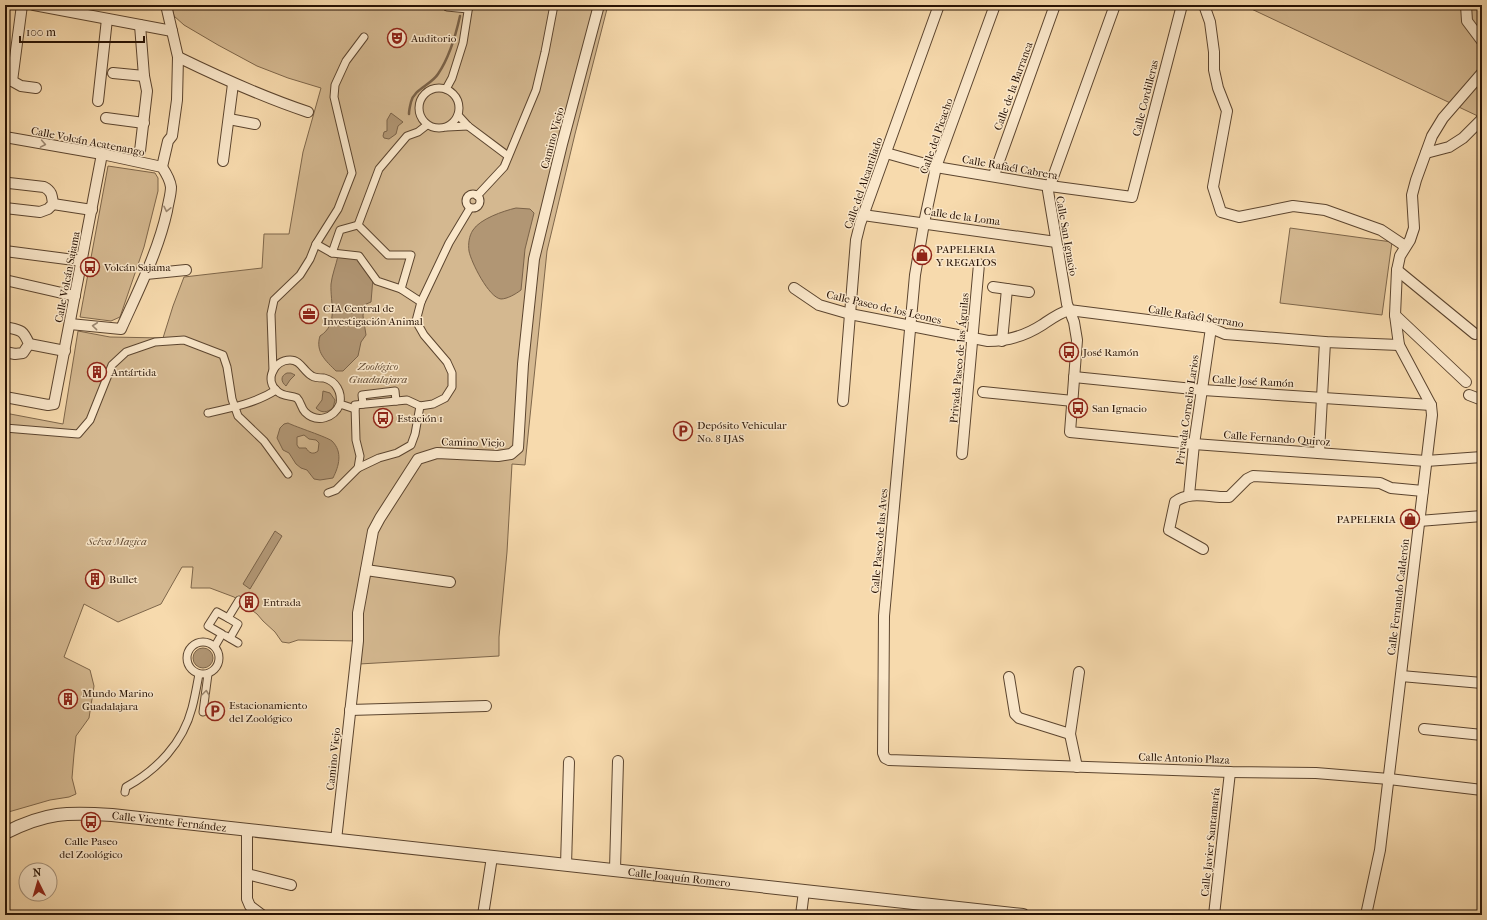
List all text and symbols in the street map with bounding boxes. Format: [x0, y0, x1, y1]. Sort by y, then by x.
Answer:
scale bar [20, 18, 144, 44]
text: 100 m [26, 25, 56, 39]
theatre icon: Auditorio [386, 27, 408, 49]
place label: Auditorio [410, 32, 457, 45]
street label: Calle de la Barranca [991, 39, 1036, 132]
street label: Calle Cordilleras [1130, 59, 1161, 138]
street label: Calle del Picacho [917, 96, 956, 176]
street label: Camino Viejo [538, 105, 567, 170]
street label: Calle Volcán Acatenango [30, 124, 146, 159]
street label: Calle del Alcantilado [842, 135, 885, 231]
one-way arrow [40, 139, 47, 148]
street label: Calle Rafaél Cabrera [961, 153, 1060, 182]
street label: Calle San Ignacio [1053, 195, 1080, 278]
street label: Calle de la Loma [923, 205, 1002, 228]
one-way arrow [164, 206, 172, 212]
street label: Calle Volcán Sajama [52, 229, 83, 324]
place label: PAPELERIA Y REGALOS [935, 243, 997, 269]
shop icon: PAPELERIA Y REGALOS [911, 244, 933, 266]
bus stop icon: Volcán Sajama [79, 256, 101, 278]
place label: Volcán Sajama [103, 261, 171, 274]
street label: Calle Paseo de los Leones [825, 288, 943, 327]
street label: Privada Paseo de las Águilas [947, 292, 972, 424]
place label: CIA Central de Investigación Animal [323, 302, 423, 328]
office icon: CIA Central de Investigación Animal [298, 303, 320, 325]
street label: Calle Rafaél Serrano [1147, 303, 1245, 331]
one-way arrow [92, 322, 98, 331]
bus stop icon: José Ramón [1058, 341, 1080, 363]
place label: José Ramón [1082, 346, 1139, 359]
street label: Privada Cornelio Larios [1173, 354, 1202, 466]
park label: Zoológico Guadalajara [349, 360, 408, 386]
building icon: Antártida [86, 361, 108, 383]
place label: Antártida [110, 366, 157, 379]
street label: Calle José Ramón [1212, 373, 1295, 390]
bus stop icon: San Ignacio [1067, 397, 1089, 419]
place label: San Ignacio [1092, 402, 1147, 415]
bus stop icon: Estación 1 [372, 407, 394, 429]
place label: Estación 1 [397, 412, 443, 425]
place label: Depósito Vehicular No. 8 IJAS [697, 419, 787, 445]
parking icon: Depósito Vehicular No. 8 IJAS [672, 420, 694, 442]
street label: Calle Fernando Quiroz [1223, 428, 1331, 449]
street label: Camino Viejo [441, 435, 505, 450]
street label: Calle Paseo de las Aves [868, 488, 891, 594]
shop icon: PAPELERIA [1399, 508, 1421, 530]
place label: PAPELERIA [1337, 513, 1397, 526]
park label: Selva Magica [86, 535, 147, 548]
street label: Calle Fernando Calderón [1385, 537, 1412, 656]
building icon: Bullet [84, 568, 106, 590]
place label: Bullet [109, 573, 138, 586]
building icon: Entrada [238, 591, 260, 613]
place label: Entrada [263, 596, 302, 609]
place label: Mundo Marino Guadalajara [82, 687, 154, 713]
building icon: Mundo Marino Guadalajara [57, 688, 79, 710]
one-way arrow [201, 690, 210, 696]
place label: Estacionamiento del Zoológico [229, 699, 308, 725]
parking icon: Estacionamiento del Zoológico [204, 700, 226, 722]
street label: Camino Viejo [324, 727, 343, 791]
street label: Calle Antonio Plaza [1138, 750, 1231, 767]
street label: Calle Javier Santamaría [1198, 786, 1223, 897]
street label: Calle Vicente Fernández [111, 809, 227, 835]
bus stop icon: Calle Paseo del Zoológico [80, 811, 102, 833]
place label: Calle Paseo del Zoológico [59, 835, 123, 861]
north arrow [18, 862, 58, 902]
text: N [32, 866, 43, 879]
street label: Calle Joaquín Romero [627, 866, 731, 890]

